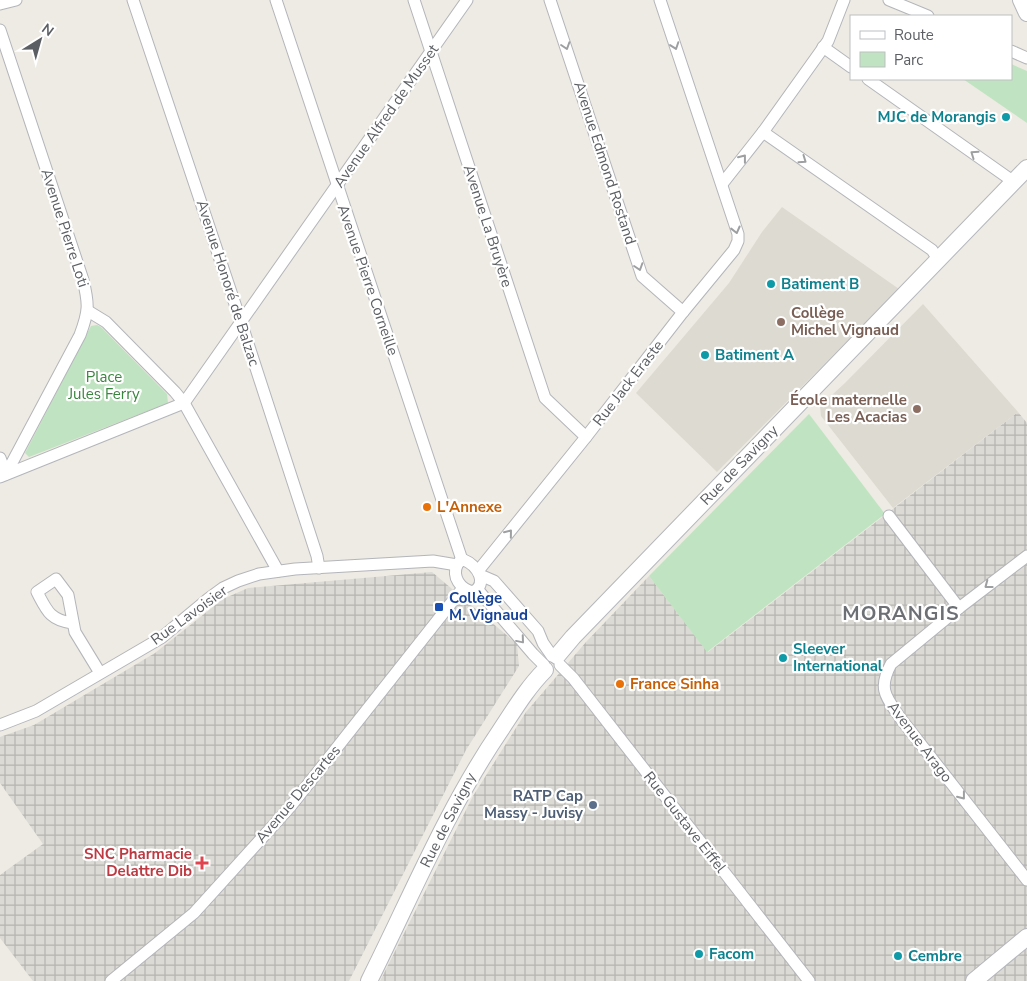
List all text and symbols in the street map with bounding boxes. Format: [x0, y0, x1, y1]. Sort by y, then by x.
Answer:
north arrow [15, 15, 65, 65]
legend [850, 15, 1012, 80]
text: N [38, 19, 57, 41]
text: Route [894, 25, 934, 45]
street label: Avenue Alfred de Musset [329, 40, 444, 192]
one-way arrow [669, 41, 679, 50]
one-way arrow [560, 42, 570, 50]
text: Parc [894, 50, 923, 70]
street label: Avenue Edmond Rostand [569, 79, 641, 247]
place label: MJC de Morangis [878, 107, 996, 127]
marker: MJC de Morangis [1000, 111, 1012, 123]
one-way arrow [970, 151, 980, 160]
one-way arrow [797, 154, 807, 163]
one-way arrow [737, 155, 745, 164]
street label: Avenue La Bruyère [459, 162, 517, 290]
street label: Avenue Pierre Loti [36, 166, 94, 290]
street label: Avenue Honoré de Balzac [192, 197, 264, 369]
street label: Avenue Pierre Corneille [333, 202, 403, 358]
one-way arrow [730, 226, 741, 235]
one-way arrow [634, 262, 644, 270]
place label: Batiment B [781, 274, 859, 294]
marker: Batiment B [765, 278, 777, 290]
place label: Collège Michel Vignaud [791, 303, 899, 340]
marker: Collège Michel Vignaud [775, 316, 787, 328]
street label: Rue Jack Eraste [588, 336, 668, 430]
place label: Batiment A [715, 345, 795, 365]
marker: Batiment A [699, 349, 711, 361]
park label: Place Jules Ferry [67, 367, 140, 404]
place label: École maternelle Les Acacias [790, 390, 907, 427]
marker: École maternelle Les Acacias [911, 403, 923, 415]
street label: Rue de Savigny [696, 420, 783, 509]
place label: L'Annexe [437, 497, 502, 517]
marker: L'Annexe [421, 501, 433, 513]
one-way arrow [504, 530, 513, 539]
street label: Rue Lavoisier [147, 580, 232, 649]
one-way arrow [985, 580, 994, 588]
place label: Collège M. Vignaud [449, 588, 528, 625]
district label: MORANGIS [842, 600, 960, 627]
marker: Collège M. Vignaud [433, 601, 445, 613]
one-way arrow [515, 634, 524, 643]
place label: Sleever International [793, 639, 883, 676]
marker: Sleever International [777, 652, 789, 664]
place label: France Sinha [630, 674, 719, 694]
marker: France Sinha [614, 678, 626, 690]
street label: Avenue Arago [883, 698, 957, 786]
street label: Avenue Descartes [251, 741, 345, 847]
street label: Rue Gustave Eiffel [639, 767, 731, 877]
street label: Rue de Savigny [415, 769, 481, 871]
place label: RATP Cap Massy - Juvisy [484, 786, 583, 823]
one-way arrow [956, 791, 965, 800]
marker: RATP Cap Massy - Juvisy [587, 799, 599, 811]
place label: SNC Pharmacie Delattre Dib [84, 844, 192, 881]
marker: SNC Pharmacie Delattre Dib [196, 857, 208, 869]
place label: Facom [709, 944, 754, 964]
place label: Cembre [908, 946, 962, 966]
marker: Facom [693, 948, 705, 960]
marker: Cembre [892, 950, 904, 962]

